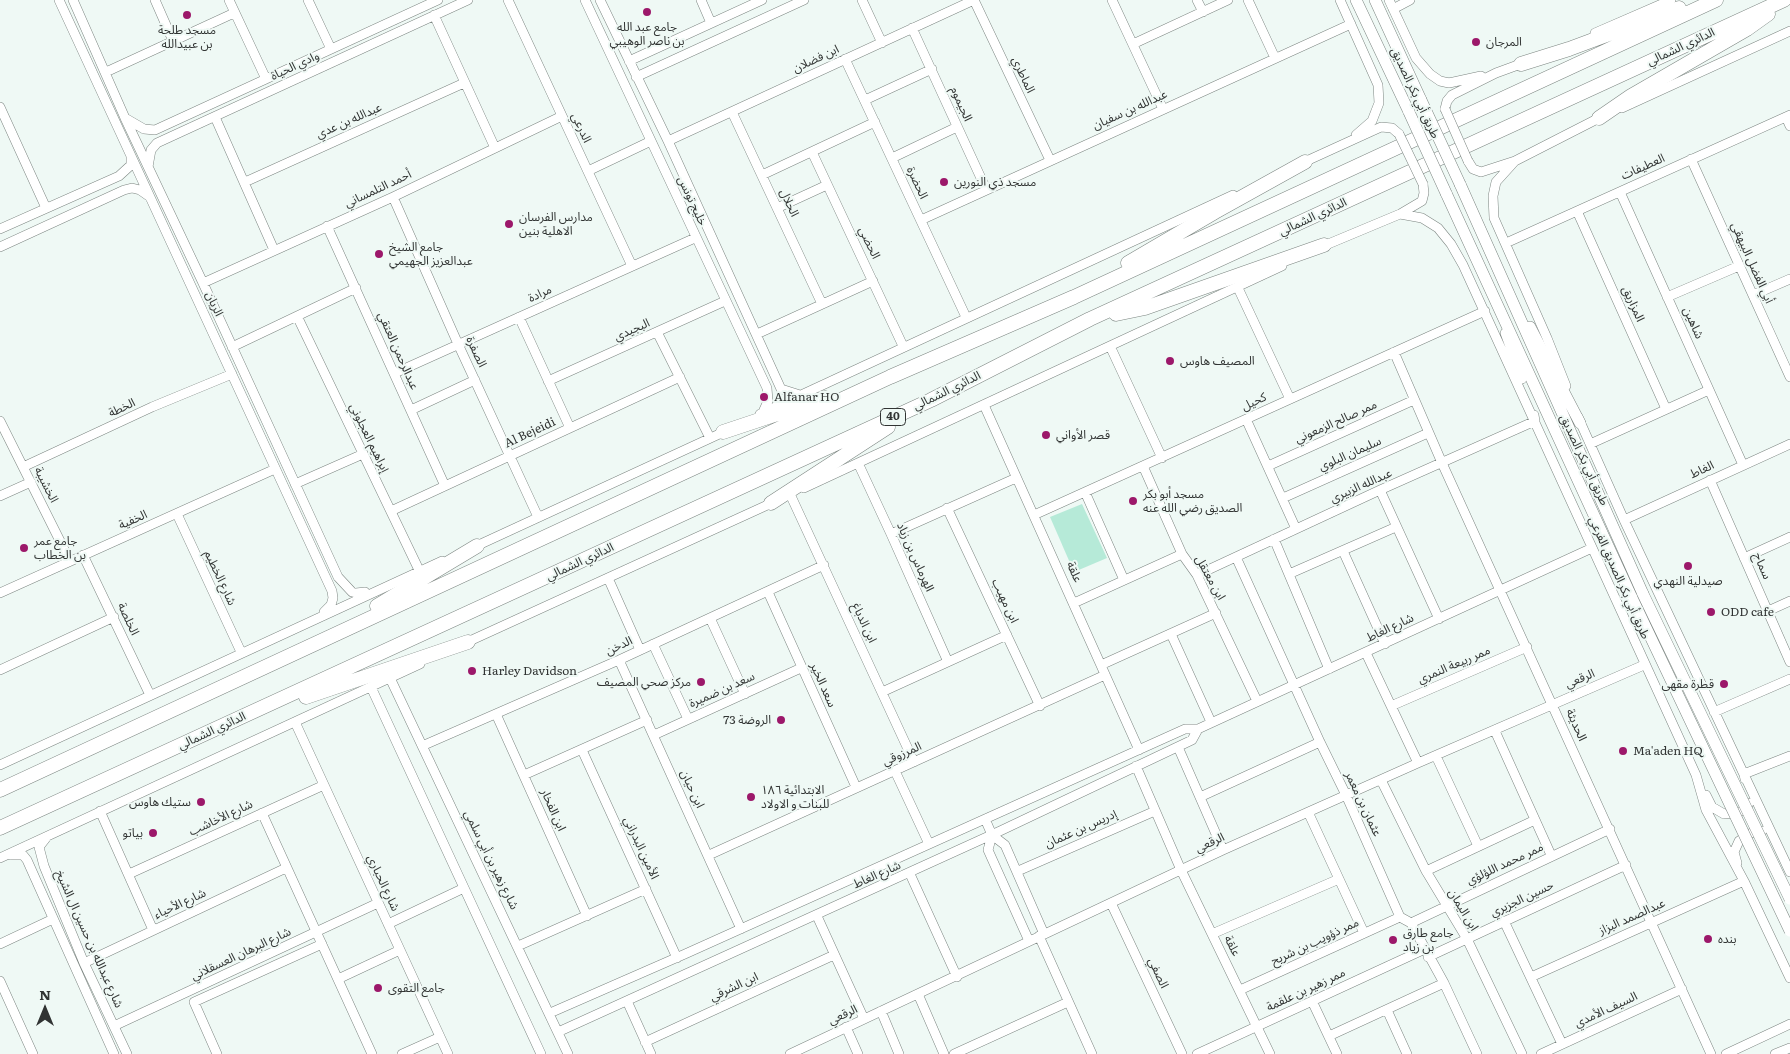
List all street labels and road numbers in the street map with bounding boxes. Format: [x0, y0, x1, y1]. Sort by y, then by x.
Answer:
street label: الدائري الشمالي [1645, 25, 1717, 69]
street label: ابن فضلان [791, 42, 841, 76]
street label: طريق أبي بكر الصديق [1388, 45, 1442, 141]
street label: وادي الحياة [268, 49, 322, 83]
street label: الماطري [1008, 55, 1038, 95]
street label: الجيموم [947, 84, 975, 124]
street label: عبدالله بن سفيان [1090, 87, 1170, 133]
street label: عبدالله بن عدي [314, 100, 384, 142]
street label: الدرعي [568, 111, 594, 145]
street label: العطيفات [1619, 151, 1667, 183]
street label: الحضرة [903, 164, 931, 202]
street label: أحمد التلمساني [342, 167, 414, 211]
street label: خليج تونس [674, 174, 710, 228]
street label: الحلال [776, 187, 802, 219]
street label: الدائري الشمالي [1277, 195, 1349, 239]
street label: أبي الفضل البيهقي [1728, 220, 1776, 306]
street label: الحضي [855, 225, 883, 261]
street label: مرادة [526, 283, 554, 305]
street label: المزاريق [1619, 284, 1647, 324]
street label: الريان [202, 289, 226, 319]
street label: شاهين [1680, 305, 1706, 341]
street label: عبدالرحمن العتقي [374, 310, 422, 392]
street label: البجيدي [612, 316, 652, 344]
street label: الصفرة [463, 334, 489, 370]
street label: الدائري الشمالي [911, 368, 983, 414]
street label: كحيل [1239, 390, 1269, 414]
street label: الخطة [106, 396, 138, 420]
street label: ممر صالح الزمعوني [1293, 397, 1379, 447]
street label: إبراهيم العجلوني [346, 401, 392, 475]
road number: 40 [880, 408, 906, 426]
street label: طريق أبي بكر الصديق [1557, 412, 1611, 508]
street label: Al Bejeidi [502, 415, 558, 451]
street label: سليمان البلوي [1316, 434, 1384, 474]
street label: الغاط [1688, 458, 1716, 482]
street label: الخشيبة [31, 465, 61, 505]
street label: عبدالله الزبيري [1328, 466, 1394, 506]
street label: الخفية [116, 507, 150, 533]
street label: طريق أبي بكر الصديق الفرعي [1585, 514, 1653, 642]
street label: الهرماس بن زياد [893, 520, 937, 594]
street label: الدائري الشمالي [544, 540, 616, 584]
street label: شارع الخطيم [201, 548, 239, 608]
street label: سماح [1750, 551, 1774, 581]
street label: ابن معتقل [1192, 553, 1228, 603]
street label: علقة [1063, 559, 1085, 585]
street label: ابن مهيب [988, 577, 1022, 625]
street label: الخلصة [114, 600, 142, 638]
street label: ابن الدباغ [849, 601, 879, 645]
street label: شارع الغاط [1364, 611, 1416, 645]
street label: الدخن [603, 634, 635, 658]
street label: ممر ربيعة النمري [1416, 643, 1492, 687]
street label: سعد الخير [807, 660, 839, 710]
street label: الرقعي [1563, 666, 1597, 692]
street label: سعد بن ضميرة [687, 669, 757, 711]
street label: الحديثة [1563, 707, 1589, 743]
street label: الدائري الشمالي [176, 709, 248, 753]
street label: المرزوقي [880, 739, 924, 769]
street label: ابن حيان [677, 768, 707, 810]
street label: عثمان بن معمر [1342, 769, 1384, 839]
street label: ابن الفخار [537, 787, 569, 833]
street label: شارع الأخاشب [187, 797, 255, 839]
street label: إدريس بن عثمان [1043, 807, 1119, 851]
street label: شارع زهير بن أبي سلمي [461, 808, 521, 912]
street label: الأمين البدراني [620, 814, 662, 882]
street label: الرقعي [1193, 830, 1227, 856]
street label: ممر محمد اللؤلؤي [1464, 840, 1546, 888]
street label: شارع الحباري [364, 853, 402, 913]
street label: شارع الغاط [851, 858, 903, 892]
street label: شارع عبدالله بن حسين ال الشيخ [52, 868, 126, 1010]
street label: حسين الجزيري [1488, 878, 1556, 920]
street label: شارع الأحياء [152, 886, 208, 922]
street label: ابن اليمان [1445, 886, 1481, 934]
street label: عبدالصمد البزاز [1596, 896, 1668, 938]
street label: ممر ذؤويب بن شريح [1269, 915, 1361, 969]
street label: شارع البرهان العسقلاني [189, 924, 293, 984]
street label: علقة [1221, 933, 1243, 959]
street label: الصفي [1145, 955, 1171, 991]
street label: ممر زهير بن علقمة [1264, 965, 1348, 1015]
street label: ابن الشرقي [707, 969, 761, 1005]
street label: السيف الأمدي [1572, 989, 1640, 1031]
street label: الرقعي [826, 1002, 860, 1028]

